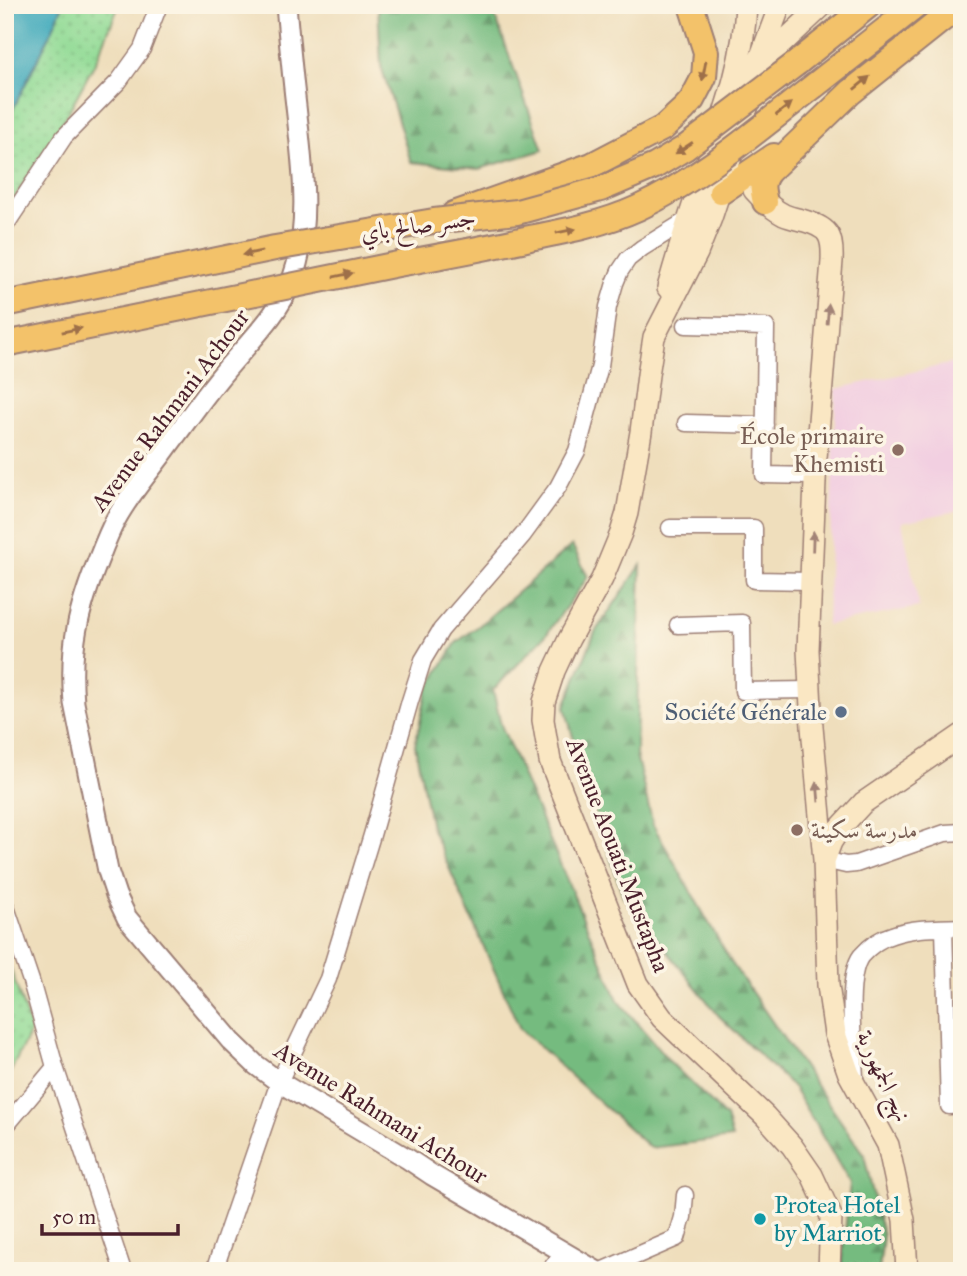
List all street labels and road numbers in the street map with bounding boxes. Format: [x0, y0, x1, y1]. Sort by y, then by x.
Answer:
street label: جسر صالح باي [359, 202, 478, 253]
street label: Avenue Rahmani Achour [83, 303, 256, 518]
street label: Avenue Aouati Mustapha [559, 733, 677, 977]
street label: نهج الجمهورية [844, 1025, 918, 1129]
street label: Avenue Rahmani Achour [268, 1035, 493, 1191]

